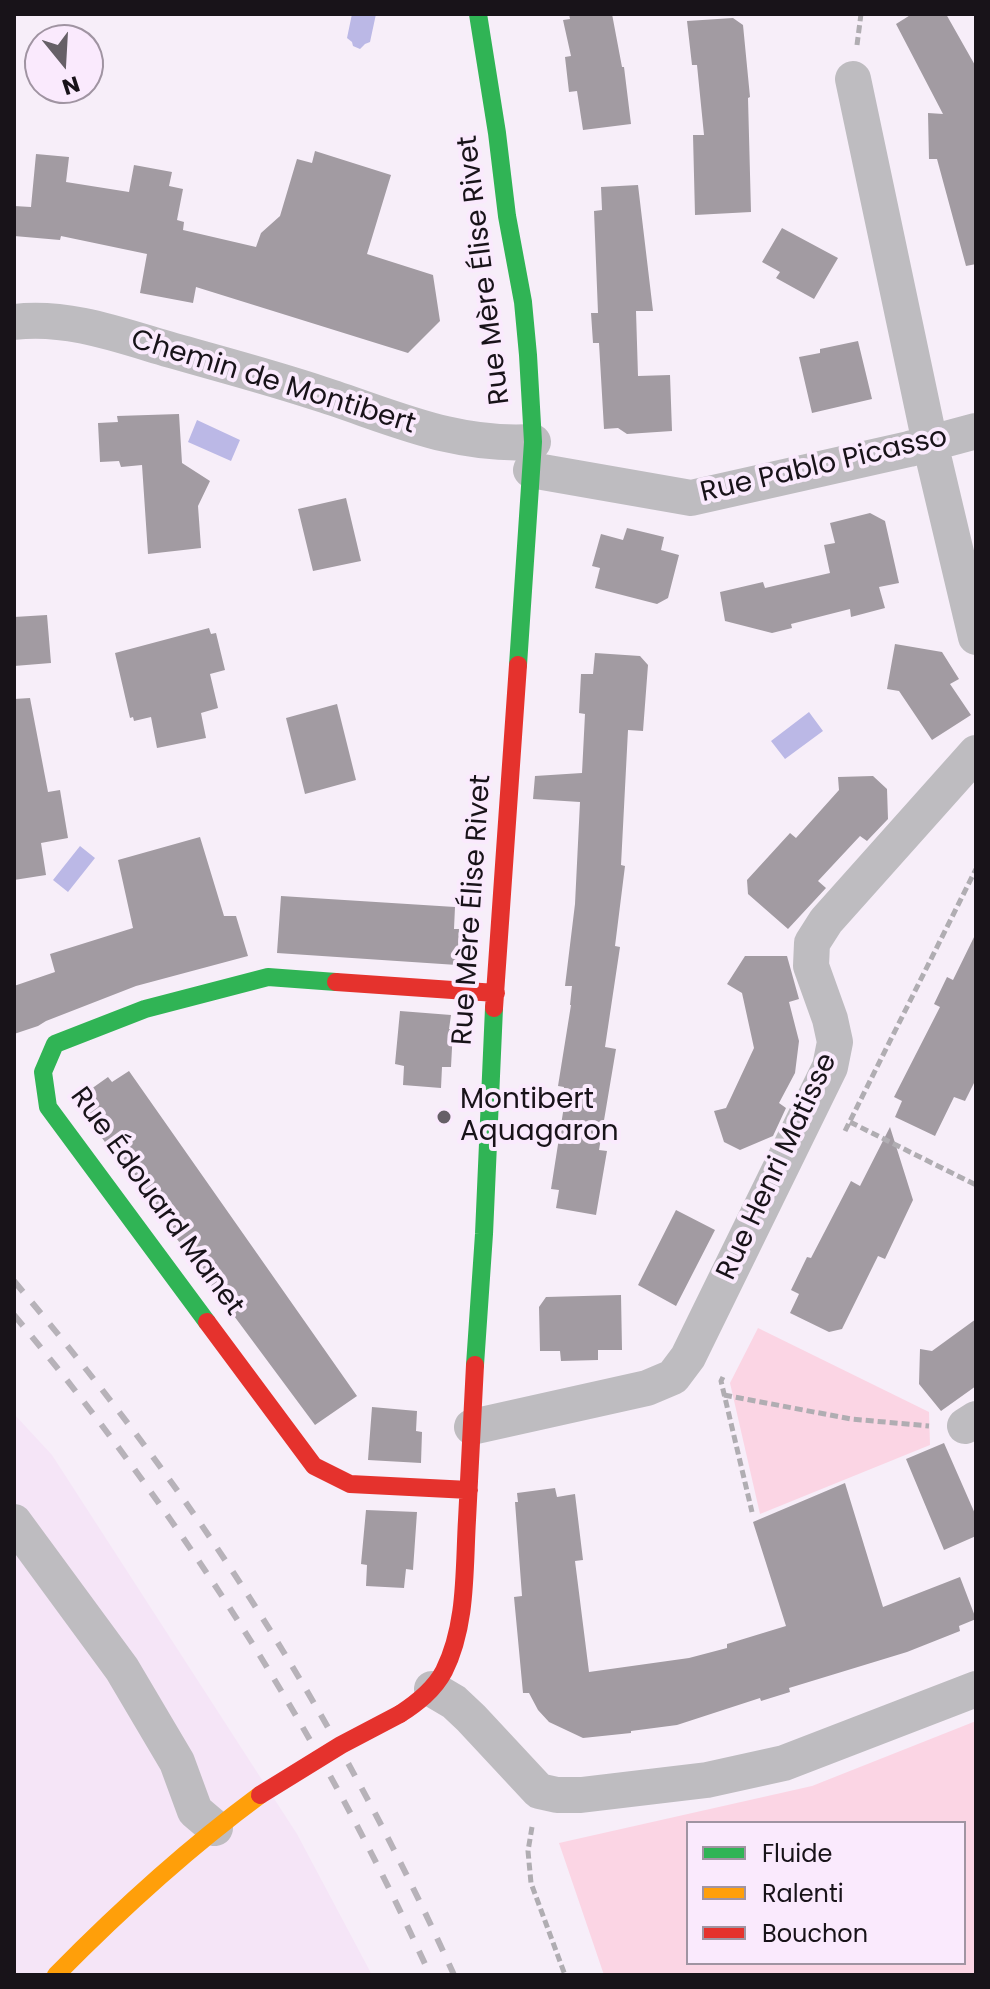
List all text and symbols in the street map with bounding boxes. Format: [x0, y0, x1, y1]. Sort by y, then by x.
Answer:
north arrow [24, 24, 104, 104]
text: N [58, 68, 84, 103]
street label: Rue Mère Élise Rivet [452, 133, 518, 407]
street label: Chemin de Montibert [127, 324, 419, 442]
street label: Rue Pablo Picasso [697, 421, 951, 511]
street label: Rue Mère Élise Rivet [447, 774, 499, 1046]
street label: Rue Henri Matisse [711, 1048, 845, 1286]
street label: Rue Édouard Manet [62, 1082, 250, 1322]
place label: Montibert Aquagaron [460, 1084, 619, 1150]
marker: Montibert Aquagaron [435, 1108, 453, 1126]
legend [686, 1821, 966, 1965]
text: Fluide [762, 1837, 832, 1870]
text: Ralenti [762, 1877, 844, 1910]
text: Bouchon [762, 1917, 868, 1950]

